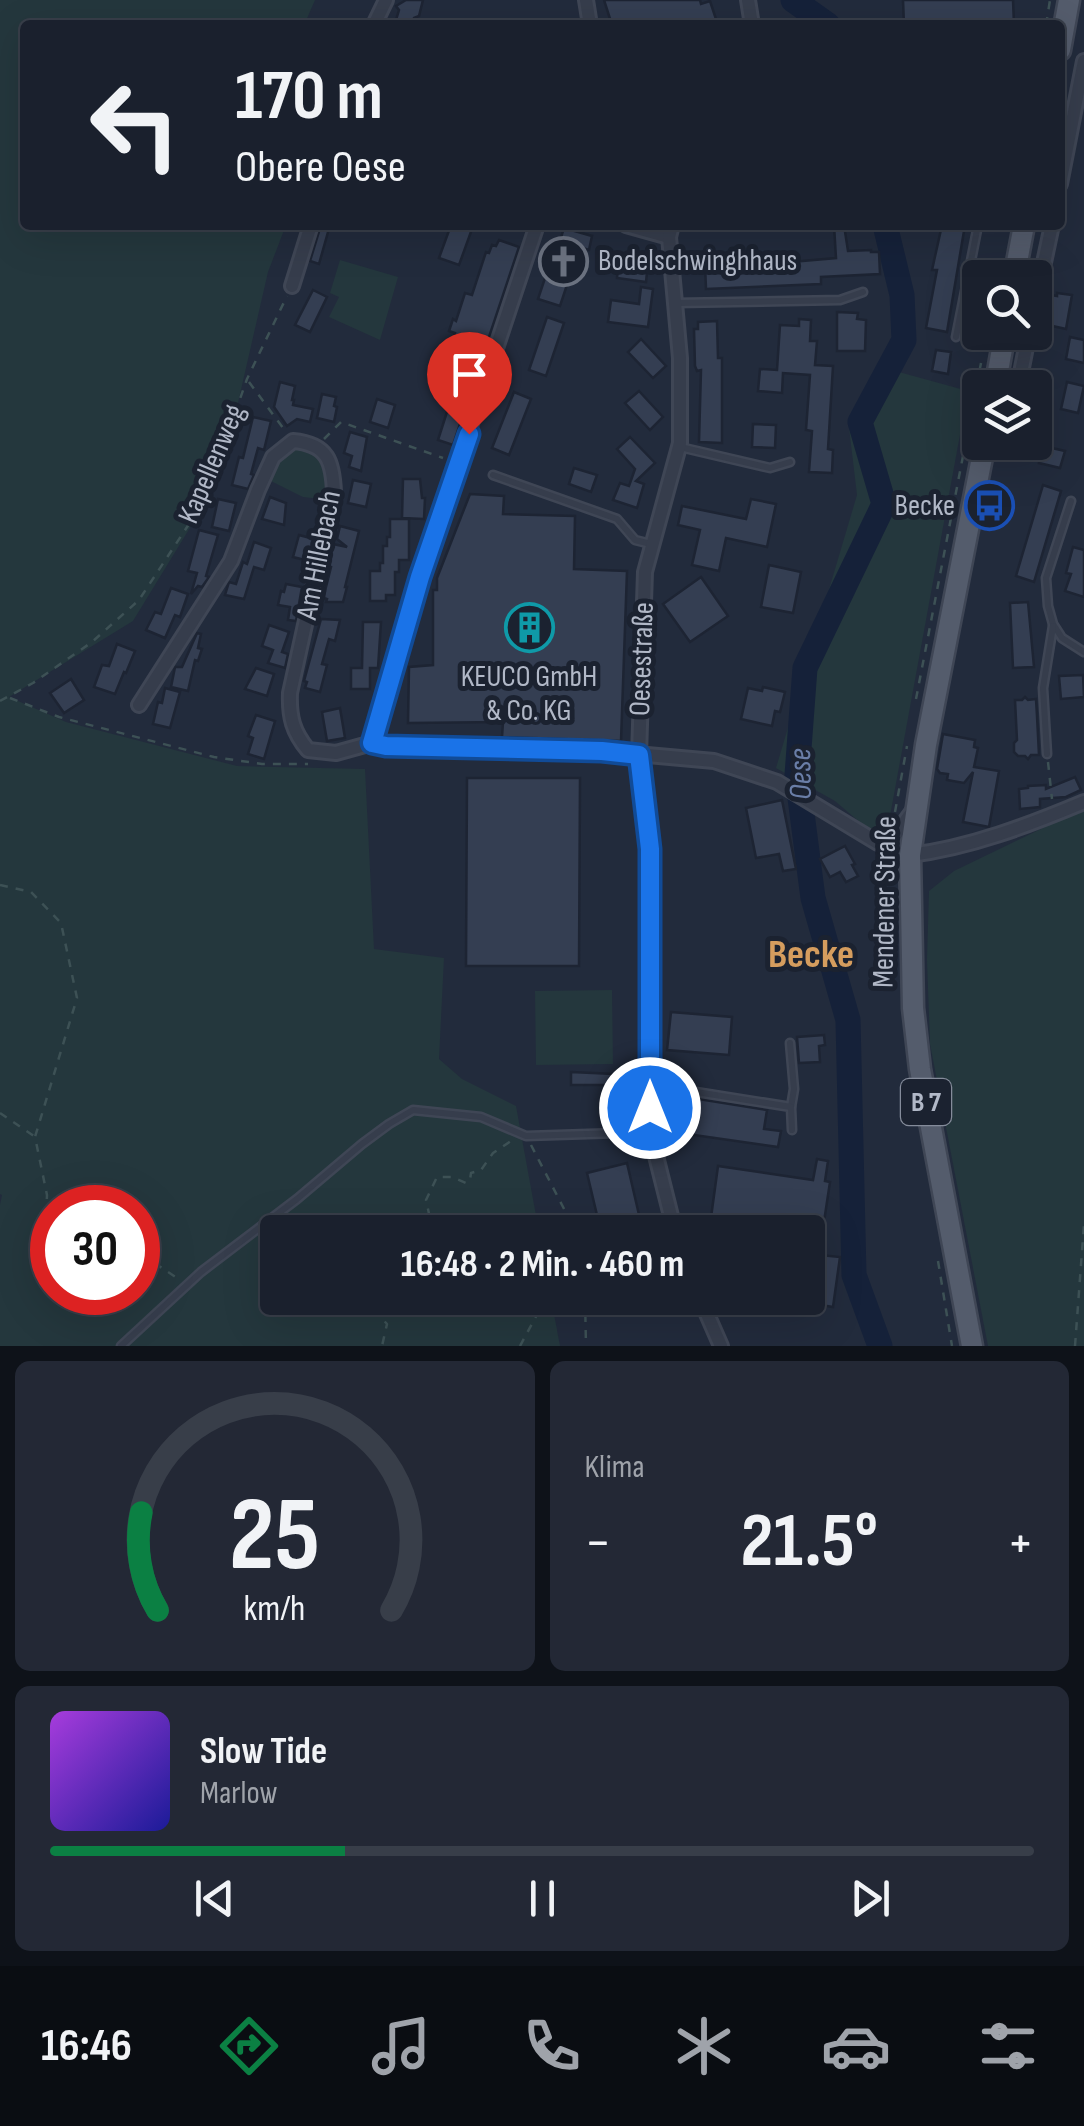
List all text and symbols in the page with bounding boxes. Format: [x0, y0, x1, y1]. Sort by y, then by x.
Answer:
text: 170 m [235, 55, 383, 139]
icon: left [70, 60, 200, 190]
text: Obere Oese [235, 140, 406, 195]
church icon: Bodelschwinghhaus [537, 235, 589, 287]
place label: Bodelschwinghhaus [598, 243, 797, 279]
map controls [962, 260, 1052, 460]
button: search [962, 260, 1052, 350]
pin [427, 332, 512, 435]
icon: arrive [442, 347, 497, 402]
button: layers [962, 370, 1052, 460]
street label: Kapellenweg [171, 399, 253, 529]
bus stop icon: Becke [964, 480, 1016, 532]
street label: Am Hillebach [289, 488, 349, 623]
place label: Becke [895, 488, 955, 524]
street label: Oesestraße [622, 601, 662, 717]
building icon: KEUCO GmbH & Co. KG [503, 602, 555, 654]
place label: KEUCO GmbH & Co. KG [461, 659, 597, 729]
water label: Oese [781, 748, 821, 800]
street label: Mendener Straße [866, 816, 904, 988]
district label: Becke [768, 931, 854, 979]
position arrow [598, 1056, 702, 1160]
road number: B 7 [901, 1079, 951, 1125]
speed limit sign: 30 [30, 1185, 160, 1315]
text: 16:48 · 2 Min. · 460 m [401, 1242, 684, 1287]
text: Klima [585, 1448, 645, 1487]
text: 25 [229, 1474, 320, 1599]
text: 21.5° [740, 1497, 878, 1588]
text: − [585, 1510, 611, 1577]
text: + [1007, 1510, 1034, 1577]
text: km/h [244, 1588, 306, 1631]
text: Slow Tide [200, 1729, 327, 1774]
text: Marlow [200, 1774, 278, 1813]
icon: previous [187, 1871, 242, 1926]
icon: pause [515, 1871, 570, 1926]
icon: next [843, 1871, 898, 1926]
icon: directions [214, 2011, 284, 2081]
icon: music [366, 2011, 436, 2081]
icon: phone [517, 2011, 587, 2081]
icon: climate [669, 2011, 739, 2081]
icon: car [821, 2011, 891, 2081]
icon: filters [973, 2011, 1043, 2081]
text: 16:46 [41, 2019, 132, 2074]

